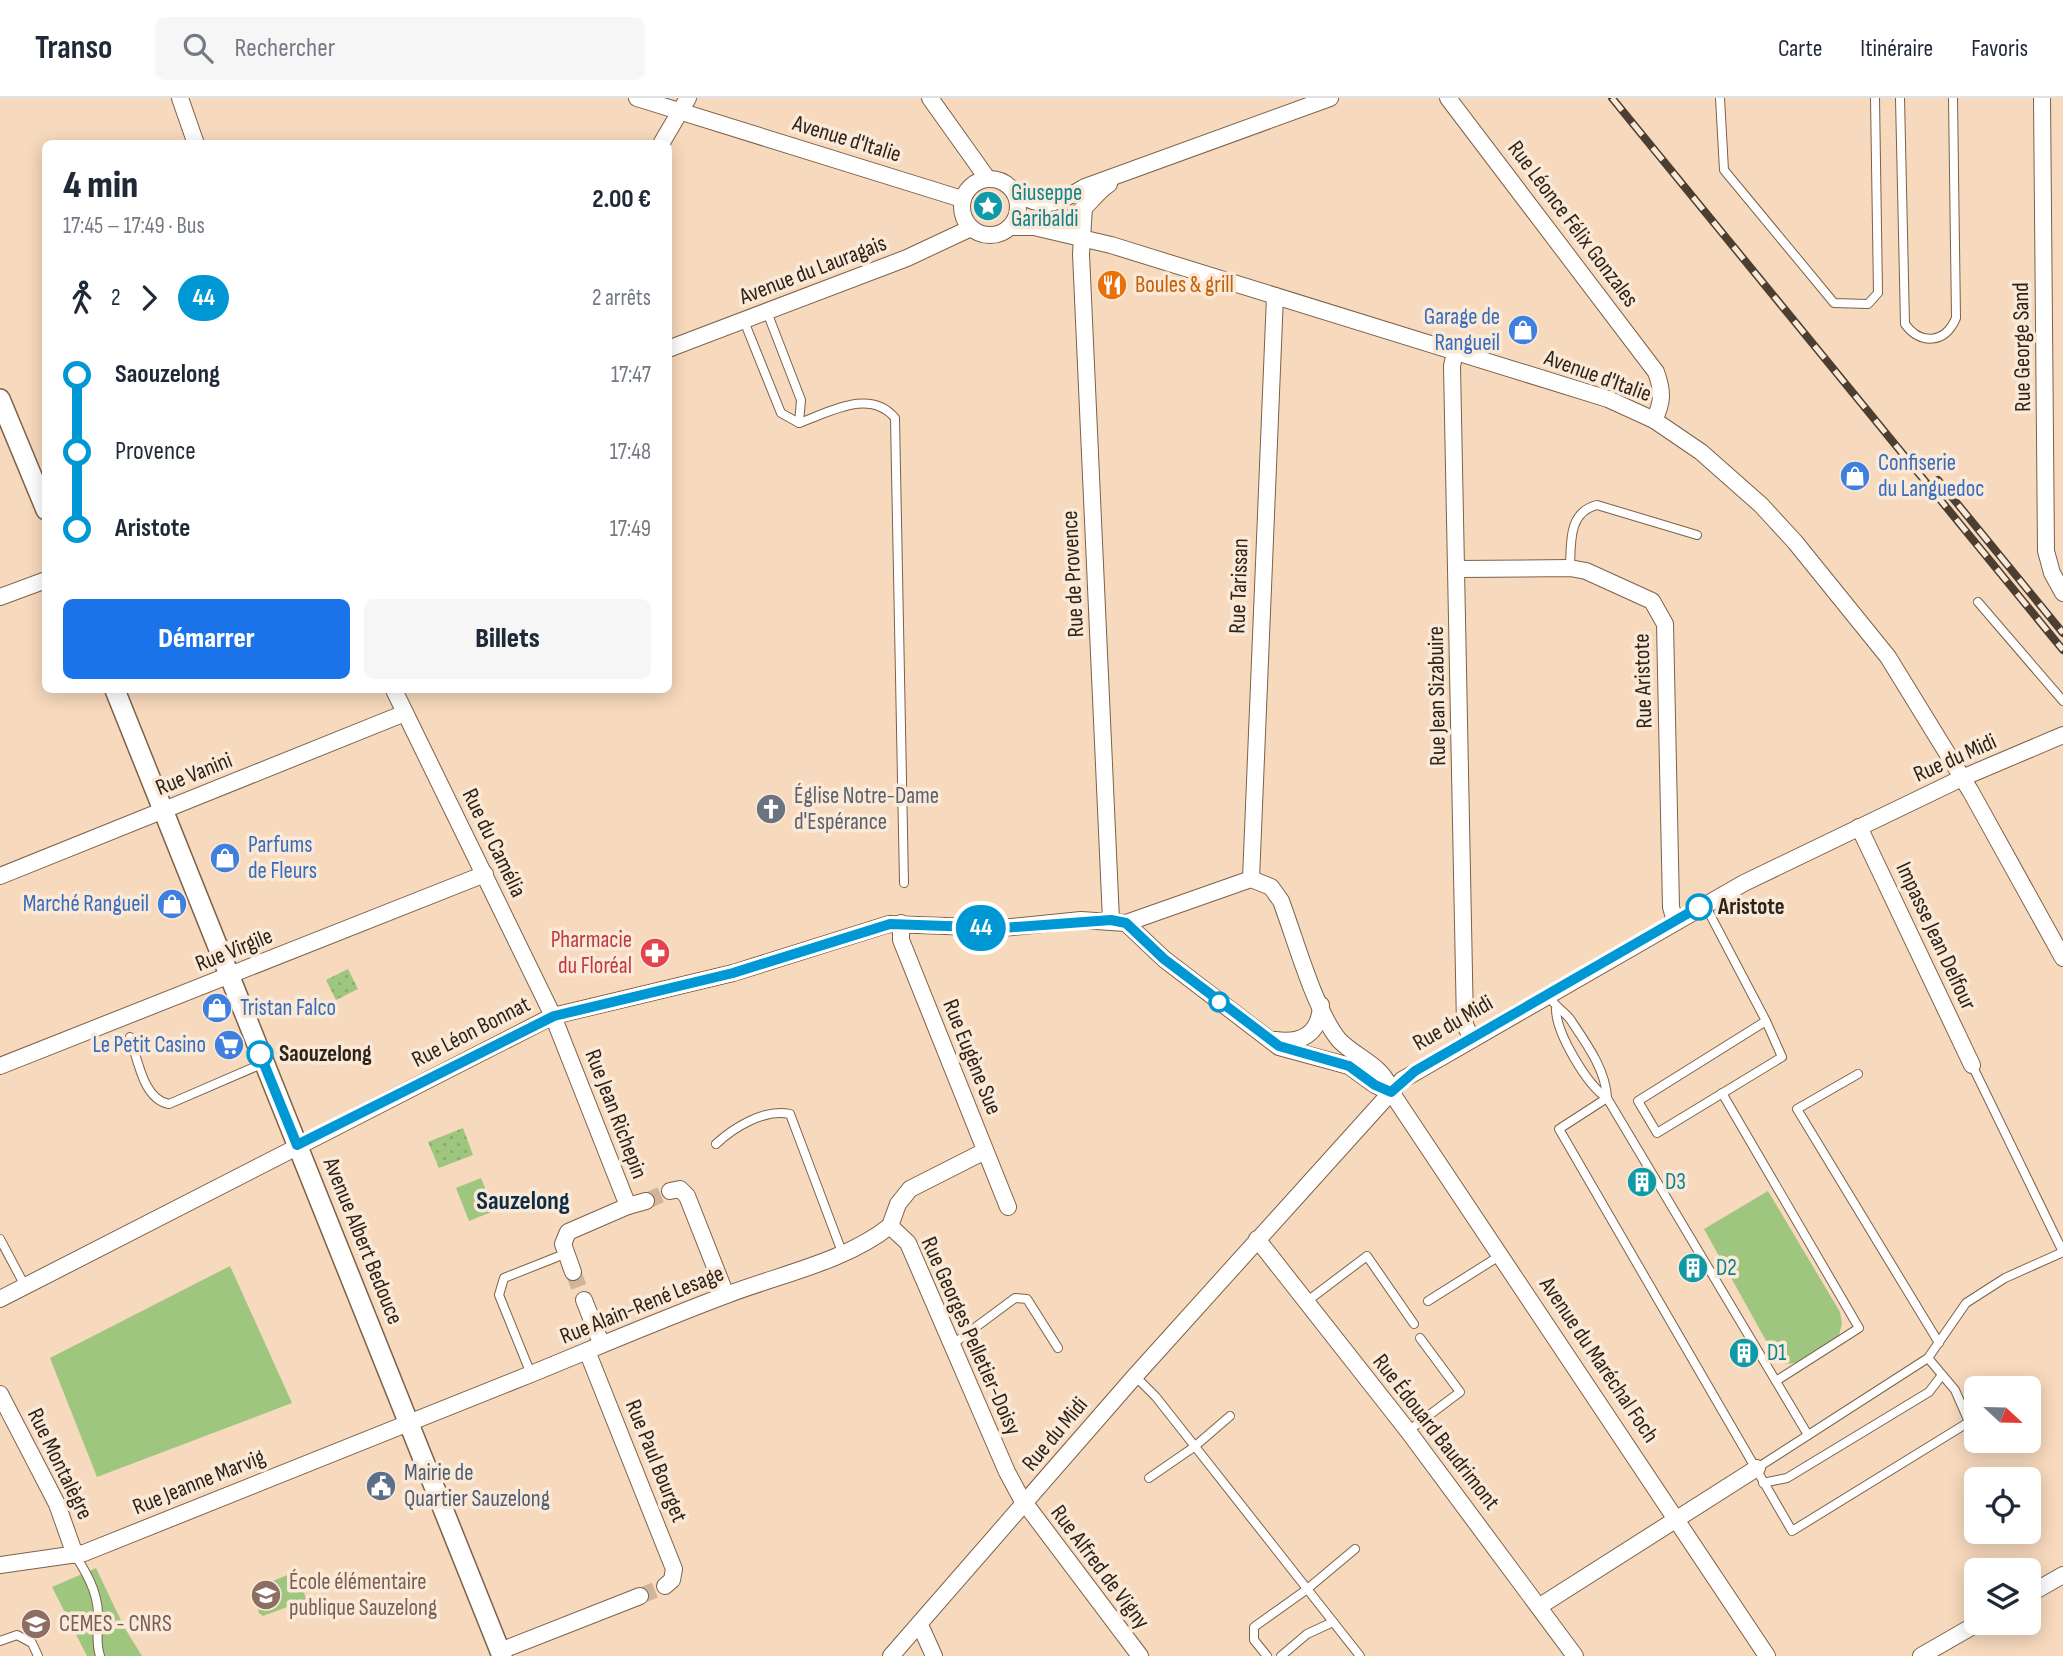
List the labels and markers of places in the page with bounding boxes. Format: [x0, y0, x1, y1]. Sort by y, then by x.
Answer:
place label: Giuseppe Garibaldi [1011, 179, 1082, 233]
place icon: Giuseppe Garibaldi [971, 189, 1005, 223]
restaurant icon: Boules & grill [1095, 268, 1129, 302]
place label: Boules & grill [1135, 271, 1234, 299]
place label: Garage de Rangueil [1424, 303, 1500, 357]
shop icon: Garage de Rangueil [1506, 313, 1540, 347]
place label: Confiserie du Languedoc [1878, 449, 1984, 503]
shop icon: Confiserie du Languedoc [1838, 459, 1872, 493]
place label: Église Notre-Dame d'Espérance [794, 782, 939, 836]
church icon: Église Notre-Dame d'Espérance [754, 792, 788, 826]
place label: Parfums de Fleurs [248, 831, 317, 885]
shop icon: Parfums de Fleurs [208, 841, 242, 875]
shop icon: Marché Rangueil [155, 887, 189, 921]
place label: Marché Rangueil [23, 890, 149, 918]
place label: Aristote [1717, 893, 1785, 921]
marker: Aristote [1686, 894, 1712, 920]
place label: Pharmacie du Floréal [551, 926, 632, 980]
pharmacy icon: Pharmacie du Floréal [638, 936, 672, 970]
shop icon: Tristan Falco [200, 991, 234, 1025]
unlabelled marker [1209, 992, 1229, 1012]
place label: Tristan Falco [240, 994, 336, 1022]
supermarket icon: Le Petit Casino [212, 1028, 246, 1062]
place label: Le Petit Casino [92, 1031, 206, 1059]
place label: Saouzelong [279, 1040, 372, 1068]
marker: Saouzelong [247, 1041, 273, 1067]
building icon: D3 [1625, 1165, 1659, 1199]
place label: D3 [1665, 1168, 1686, 1196]
building icon: D2 [1676, 1251, 1710, 1285]
place label: D2 [1716, 1254, 1737, 1282]
building icon: D1 [1727, 1336, 1761, 1370]
place label: D1 [1767, 1339, 1786, 1367]
place label: Mairie de Quartier Sauzelong [404, 1459, 550, 1513]
public building icon: Mairie de Quartier Sauzelong [364, 1469, 398, 1503]
place label: École élémentaire publique Sauzelong [289, 1568, 437, 1622]
school or university icon: École élémentaire publique Sauzelong [249, 1578, 283, 1612]
school or university icon: CEMES - CNRS [19, 1607, 53, 1641]
place label: CEMES - CNRS [59, 1610, 172, 1638]

